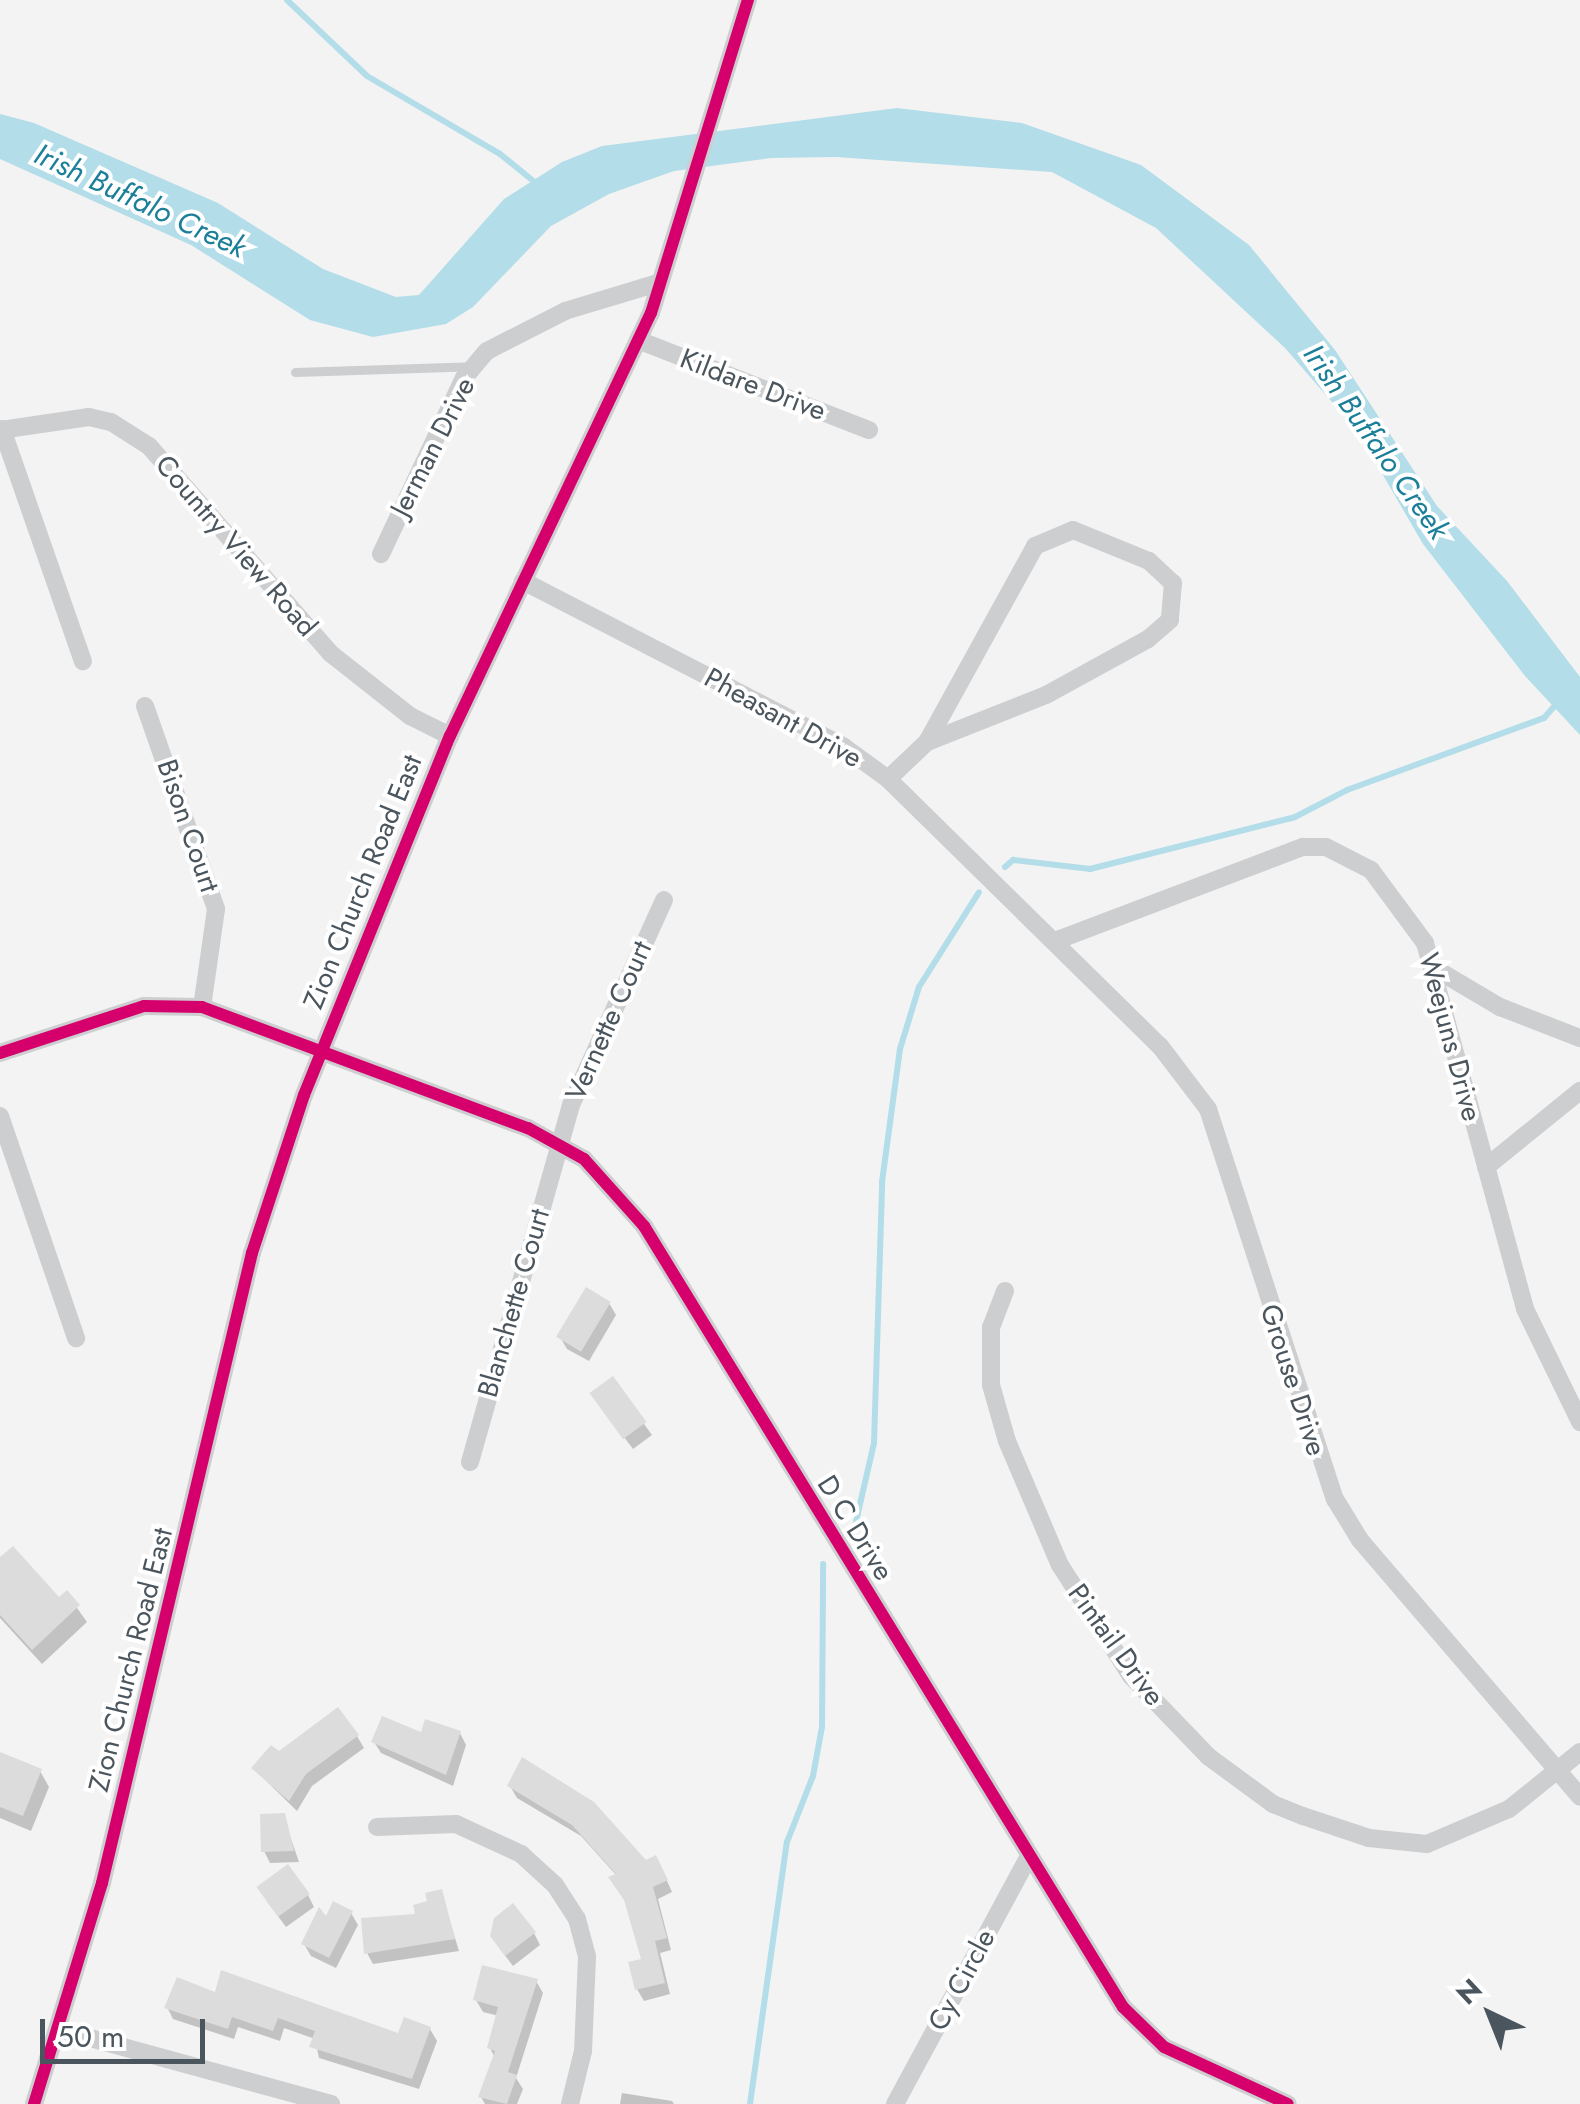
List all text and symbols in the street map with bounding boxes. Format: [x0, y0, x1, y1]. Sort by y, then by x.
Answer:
water label: Irish Buffalo Creek [28, 136, 252, 266]
water label: Irish Buffalo Creek [1295, 338, 1457, 546]
street label: Kildare Drive [675, 342, 831, 428]
street label: Jerman Drive [384, 372, 482, 522]
street label: Country View Road [148, 448, 324, 644]
street label: Pheasant Drive [698, 661, 868, 775]
street label: Zion Church Road East [297, 750, 429, 1014]
street label: Bison Court [150, 755, 226, 897]
street label: Vernette Court [559, 936, 659, 1106]
street label: Weejuns Drive [1411, 949, 1489, 1125]
street label: Blanchette Court [471, 1205, 557, 1401]
street label: Grouse Drive [1253, 1300, 1333, 1460]
street label: D C Drive [810, 1469, 900, 1587]
street label: Zion Church Road East [82, 1525, 180, 1795]
street label: Pintail Drive [1061, 1578, 1171, 1712]
street label: Cy Circle [921, 1924, 1003, 2036]
north arrow [1440, 1964, 1540, 2064]
text: N [1447, 1969, 1491, 2014]
scale bar [45, 1999, 210, 2061]
text: 50 m [57, 2015, 124, 2058]

